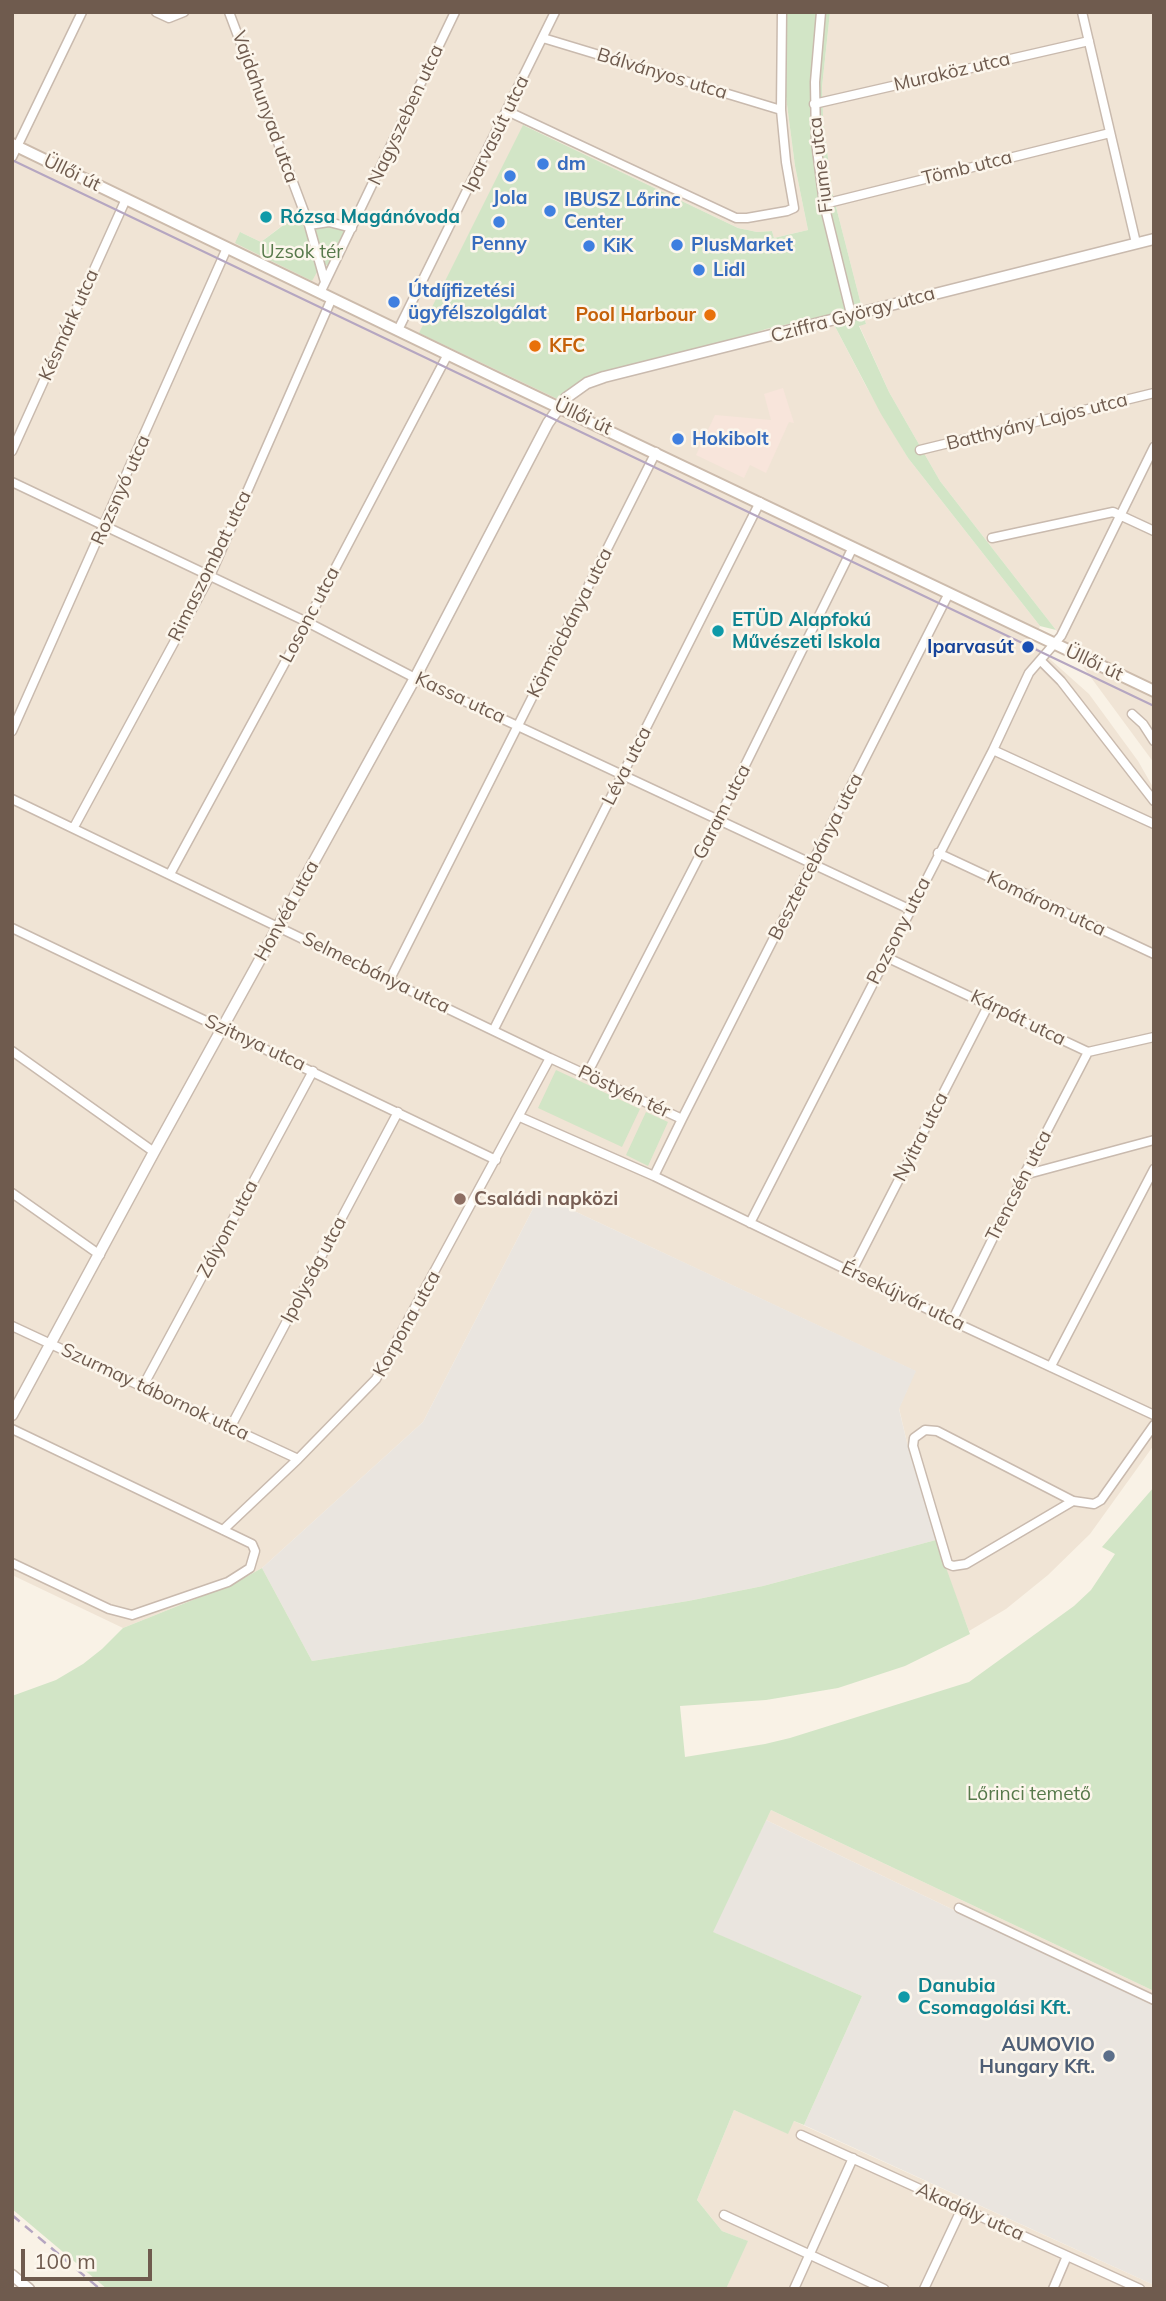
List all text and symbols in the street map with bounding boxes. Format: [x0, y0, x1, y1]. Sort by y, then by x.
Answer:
street label: Vajdahunyad utca [227, 28, 303, 186]
street label: Nagyszeben utca [363, 41, 449, 189]
street label: Bálványos utca [594, 43, 730, 105]
street label: Muraköz utca [892, 48, 1012, 96]
street label: Iparvasút utca [458, 72, 534, 196]
street label: Fiume utca [804, 116, 838, 214]
street label: Tömb utca [920, 146, 1014, 190]
street label: Üllői út [40, 149, 104, 197]
place label: dm [557, 153, 586, 175]
marker: dm [535, 156, 551, 172]
marker: Jola [502, 168, 518, 184]
place label: Jola [493, 187, 527, 209]
place label: IBUSZ Lőrinc Center [564, 189, 681, 233]
marker: IBUSZ Lőrinc Center [542, 203, 558, 219]
place label: Rózsa Magánóvoda [280, 206, 460, 228]
marker: Rózsa Magánóvoda [258, 209, 274, 225]
marker: Penny [491, 214, 507, 230]
place label: Penny [471, 233, 527, 255]
place label: PlusMarket [691, 234, 793, 256]
place label: KiK [603, 235, 633, 257]
marker: PlusMarket [669, 237, 685, 253]
marker: KiK [581, 238, 597, 254]
park label: Uzsok tér [261, 241, 343, 263]
place label: Lidl [713, 259, 745, 281]
marker: Lidl [691, 262, 707, 278]
street label: Késmárk utca [34, 266, 104, 384]
place label: Útdíjfizetési ügyfélszolgálat [408, 280, 547, 324]
street label: Cziffra György utca [768, 282, 938, 348]
marker: Útdíjfizetési ügyfélszolgálat [386, 294, 402, 310]
place label: Pool Harbour [575, 304, 696, 326]
marker: Pool Harbour [702, 307, 718, 323]
place label: KFC [549, 335, 585, 357]
marker: KFC [527, 338, 543, 354]
street label: Batthyány Lajos utca [944, 388, 1130, 456]
street label: Üllői út [551, 394, 615, 440]
place label: Hokibolt [692, 428, 769, 450]
marker: Hokibolt [670, 431, 686, 447]
street label: Rozsnyó utca [87, 432, 155, 548]
street label: Rimaszombat utca [164, 487, 256, 645]
street label: Körmöcbánya utca [522, 544, 618, 702]
street label: Losonc utca [275, 563, 345, 667]
place label: ETÜD Alapfokú Művészeti Iskola [732, 609, 881, 653]
marker: ETÜD Alapfokú Művészeti Iskola [710, 623, 726, 639]
place label: Iparvasút [927, 636, 1014, 658]
marker: Iparvasút [1020, 639, 1036, 655]
street label: Üllői út [1062, 640, 1126, 686]
street label: Kassa utca [411, 667, 509, 729]
street label: Léva utca [598, 723, 656, 809]
street label: Garam utca [688, 761, 756, 863]
street label: Besztercebánya utca [764, 770, 868, 944]
street label: Honvéd utca [250, 857, 324, 965]
street label: Komárom utca [983, 867, 1109, 941]
street label: Pozsony utca [862, 874, 936, 988]
street label: Selmecbánya utca [298, 927, 454, 1019]
street label: Kárpát utca [967, 985, 1069, 1051]
street label: Szitnya utca [201, 1010, 309, 1076]
street label: Pöstyén tér [574, 1061, 674, 1123]
street label: Nyitra utca [889, 1089, 953, 1185]
street label: Trencsén utca [981, 1127, 1057, 1245]
street label: Zólyom utca [193, 1176, 263, 1282]
place label: Családi napközi [474, 1188, 618, 1210]
marker: Családi napközi [452, 1191, 468, 1207]
street label: Ipolyság utca [276, 1213, 352, 1327]
street label: Érsekújvár utca [838, 1256, 968, 1336]
street label: Korpona utca [369, 1267, 445, 1381]
street label: Szurmay tábornok utca [57, 1338, 253, 1446]
park label: Lőrinci temető [967, 1783, 1091, 1805]
place label: Danubia Csomagolási Kft. [918, 1975, 1071, 2019]
marker: Danubia Csomagolási Kft. [896, 1989, 912, 2005]
place label: AUMOVIO Hungary Kft. [979, 2034, 1095, 2078]
marker: AUMOVIO Hungary Kft. [1101, 2048, 1117, 2064]
street label: Akadály utca [913, 2178, 1027, 2246]
scale bar [24, 2234, 156, 2278]
text: 100 m [34, 2248, 96, 2274]

